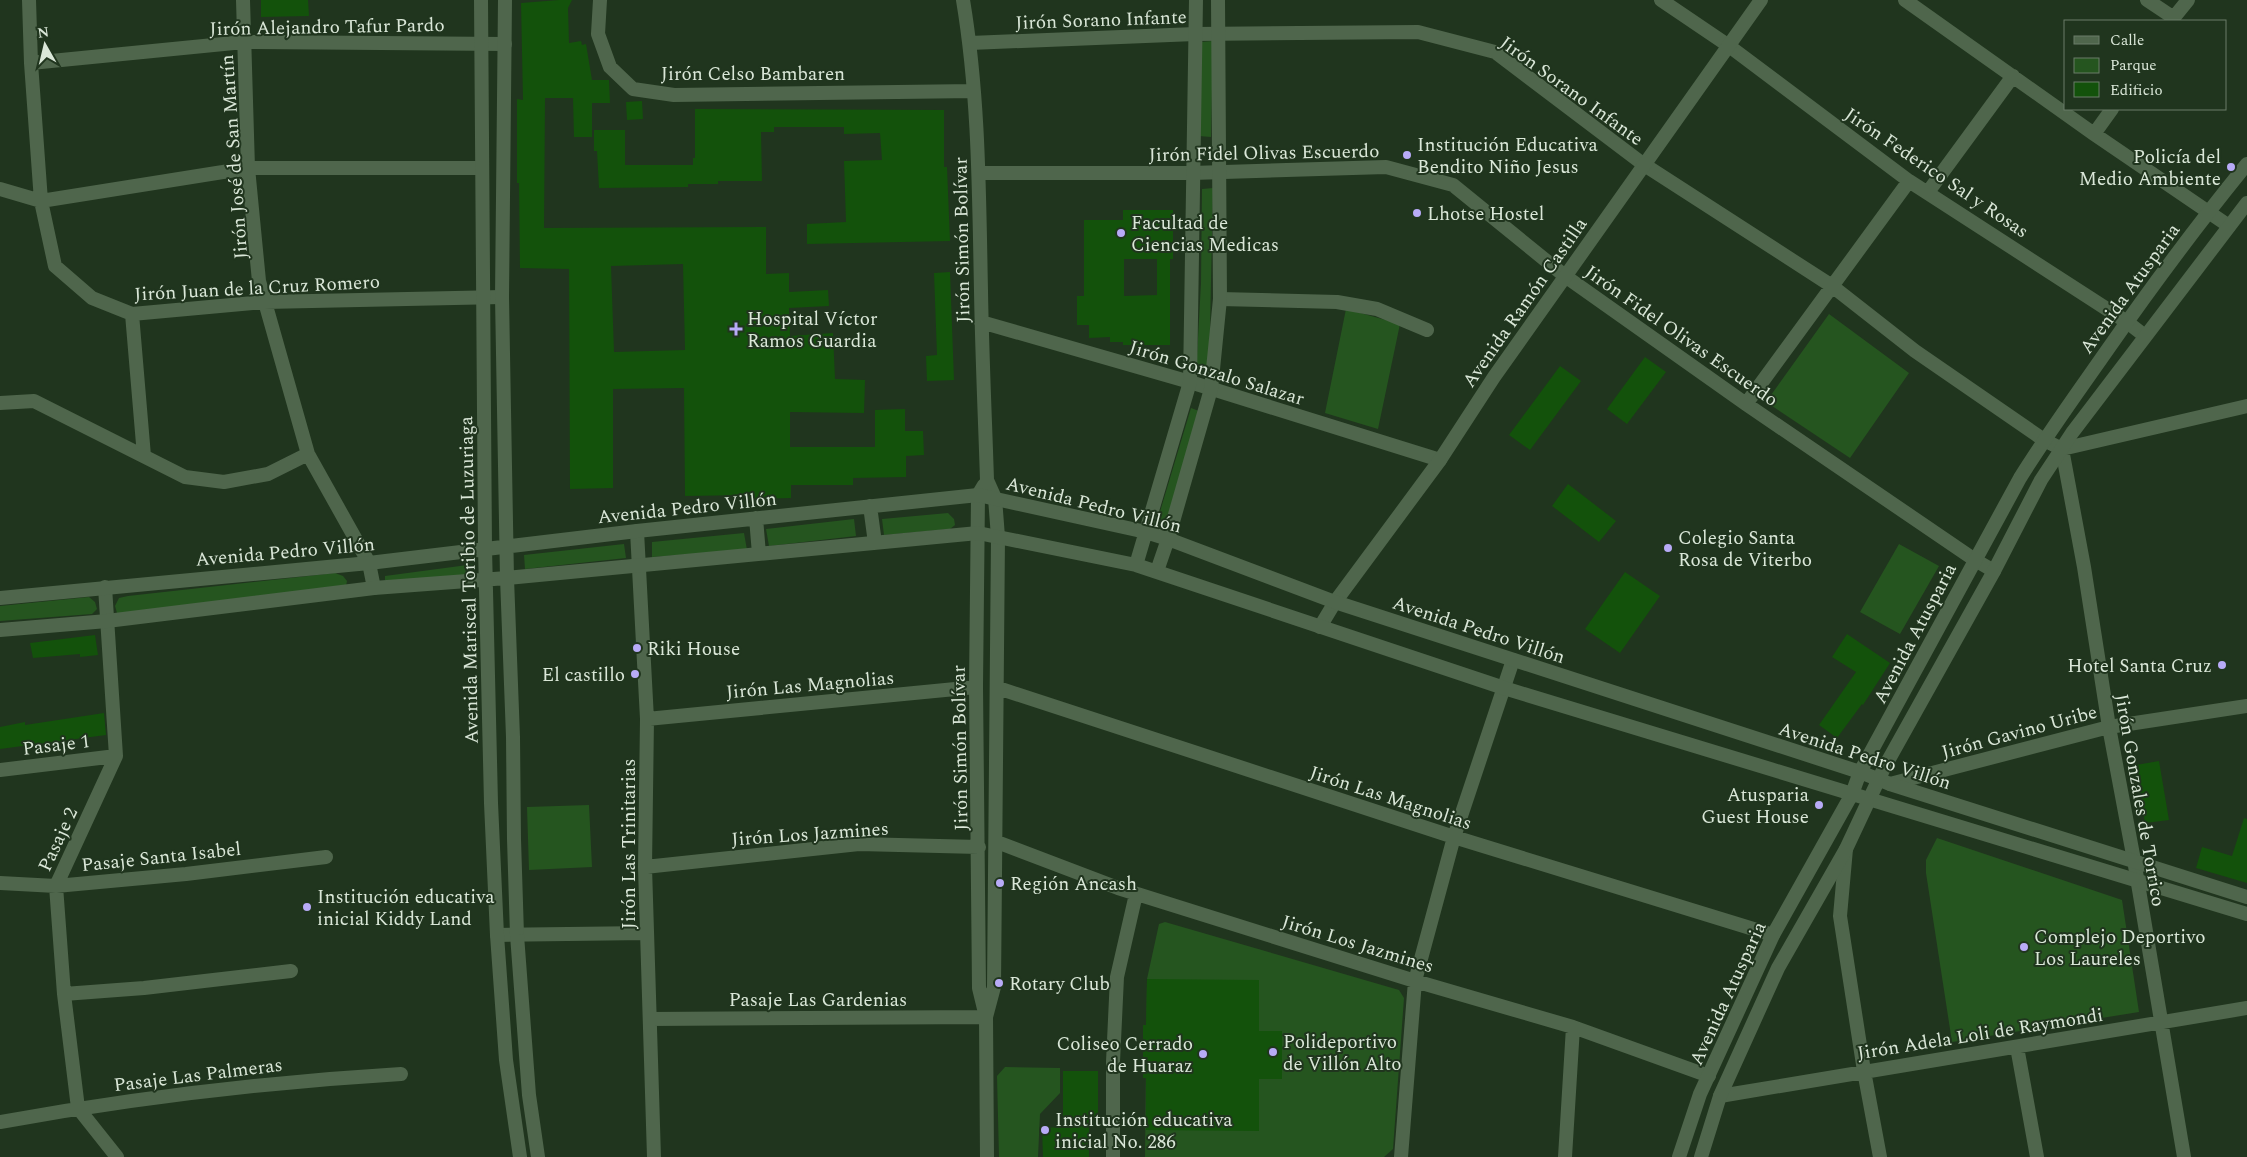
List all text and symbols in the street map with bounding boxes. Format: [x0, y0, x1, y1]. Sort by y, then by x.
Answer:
street label: Jirón Sorano Infante [1015, 3, 1187, 38]
street label: Jirón Alejandro Tafur Pardo [209, 11, 445, 44]
north arrow [20, 20, 70, 70]
legend [2064, 20, 2227, 110]
text: N [36, 21, 50, 44]
street label: Jirón Sorano Infante [1493, 29, 1649, 153]
text: Calle [2110, 29, 2144, 52]
street label: Jirón José de San Martín [213, 54, 256, 260]
text: Parque [2110, 54, 2157, 77]
street label: Jirón Celso Bambaren [661, 60, 845, 89]
text: Edificio [2110, 79, 2163, 102]
street label: Jirón Federico Sal y Rosas [1838, 101, 2034, 246]
place label: Institución Educativa Bendito Niño Jesus [1417, 131, 1599, 182]
street label: Jirón Fidel Olivas Escuerdo [1149, 137, 1380, 170]
place label: Policía del Medio Ambiente [2079, 143, 2221, 194]
marker: Institución Educativa Bendito Niño Jesus [1401, 149, 1413, 161]
street label: Jirón Simón Bolívar [947, 156, 978, 323]
marker: Policía del Medio Ambiente [2225, 161, 2237, 173]
place label: Lhotse Hostel [1427, 200, 1544, 229]
marker: Lhotse Hostel [1411, 207, 1423, 219]
place label: Facultad de Ciencias Medicas [1131, 209, 1279, 260]
street label: Avenida Ramón Castilla [1455, 211, 1595, 394]
street label: Avenida Atusparia [2073, 217, 2188, 360]
marker: Facultad de Ciencias Medicas [1115, 227, 1127, 239]
street label: Jirón Fidel Olivas Escuerdo [1578, 258, 1784, 414]
street label: Jirón Juan de la Cruz Romero [133, 268, 381, 309]
place label: Hospital Víctor Ramos Guardia [747, 305, 878, 356]
marker: Hospital Víctor Ramos Guardia [729, 322, 743, 336]
street label: Jirón Gonzalo Salazar [1125, 333, 1308, 414]
street label: Avenida Mariscal Toribio de Luzuriaga [452, 415, 487, 744]
street label: Avenida Pedro Villón [1003, 470, 1184, 541]
street label: Avenida Pedro Villón [596, 485, 778, 532]
place label: Colegio Santa Rosa de Viterbo [1678, 524, 1812, 575]
street label: Avenida Pedro Villón [194, 530, 376, 575]
marker: Colegio Santa Rosa de Viterbo [1662, 542, 1674, 554]
street label: Avenida Atusparia [1866, 558, 1965, 709]
street label: Avenida Pedro Villón [1388, 589, 1569, 672]
place label: Riki House [647, 635, 740, 664]
marker: Riki House [631, 642, 643, 654]
place label: Hotel Santa Cruz [2067, 652, 2212, 681]
marker: Hotel Santa Cruz [2216, 659, 2228, 671]
place label: El castillo [542, 661, 625, 690]
street label: Jirón Las Magnolias [725, 664, 896, 707]
street label: Jirón Simón Bolívar [945, 664, 976, 831]
marker: El castillo [629, 668, 641, 680]
street label: Jirón Gonzales de Torrico [2107, 691, 2173, 909]
street label: Jirón Gavino Uribe [1938, 698, 2101, 767]
street label: Avenida Pedro Villón [1774, 715, 1955, 798]
street label: Pasaje 1 [21, 727, 92, 764]
street label: Jirón Las Trinitarias [615, 759, 644, 929]
street label: Jirón Las Magnolias [1306, 759, 1475, 838]
place label: Atusparia Guest House [1701, 781, 1810, 832]
marker: Atusparia Guest House [1813, 799, 1825, 811]
street label: Pasaje 2 [31, 803, 86, 877]
street label: Jirón Los Jazmines [730, 815, 890, 854]
street label: Pasaje Santa Isabel [80, 835, 242, 880]
place label: Región Ancash [1010, 870, 1137, 899]
marker: Región Ancash [994, 877, 1006, 889]
place label: Institución educativa inicial Kiddy Land [317, 883, 495, 934]
marker: Institución educativa inicial Kiddy Land [301, 901, 313, 913]
street label: Jirón Los Jazmines [1278, 908, 1437, 981]
street label: Avenida Atusparia [1682, 916, 1775, 1070]
place label: Complejo Deportivo Los Laureles [2034, 923, 2206, 974]
marker: Complejo Deportivo Los Laureles [2018, 941, 2030, 953]
place label: Rotary Club [1009, 970, 1110, 999]
marker: Rotary Club [993, 977, 1005, 989]
street label: Pasaje Las Gardenias [729, 986, 907, 1015]
street label: Jirón Adela Loli de Raymondi [1855, 1001, 2105, 1068]
place label: Polideportivo de Villón Alto [1283, 1028, 1401, 1079]
place label: Coliseo Cerrado de Huaraz [1057, 1030, 1193, 1081]
marker: Polideportivo de Villón Alto [1267, 1046, 1279, 1058]
marker: Coliseo Cerrado de Huaraz [1197, 1048, 1209, 1060]
street label: Pasaje Las Palmeras [112, 1051, 284, 1100]
place label: Institución educativa inicial No. 286 [1055, 1106, 1233, 1157]
marker: Institución educativa inicial No. 286 [1039, 1124, 1051, 1136]

